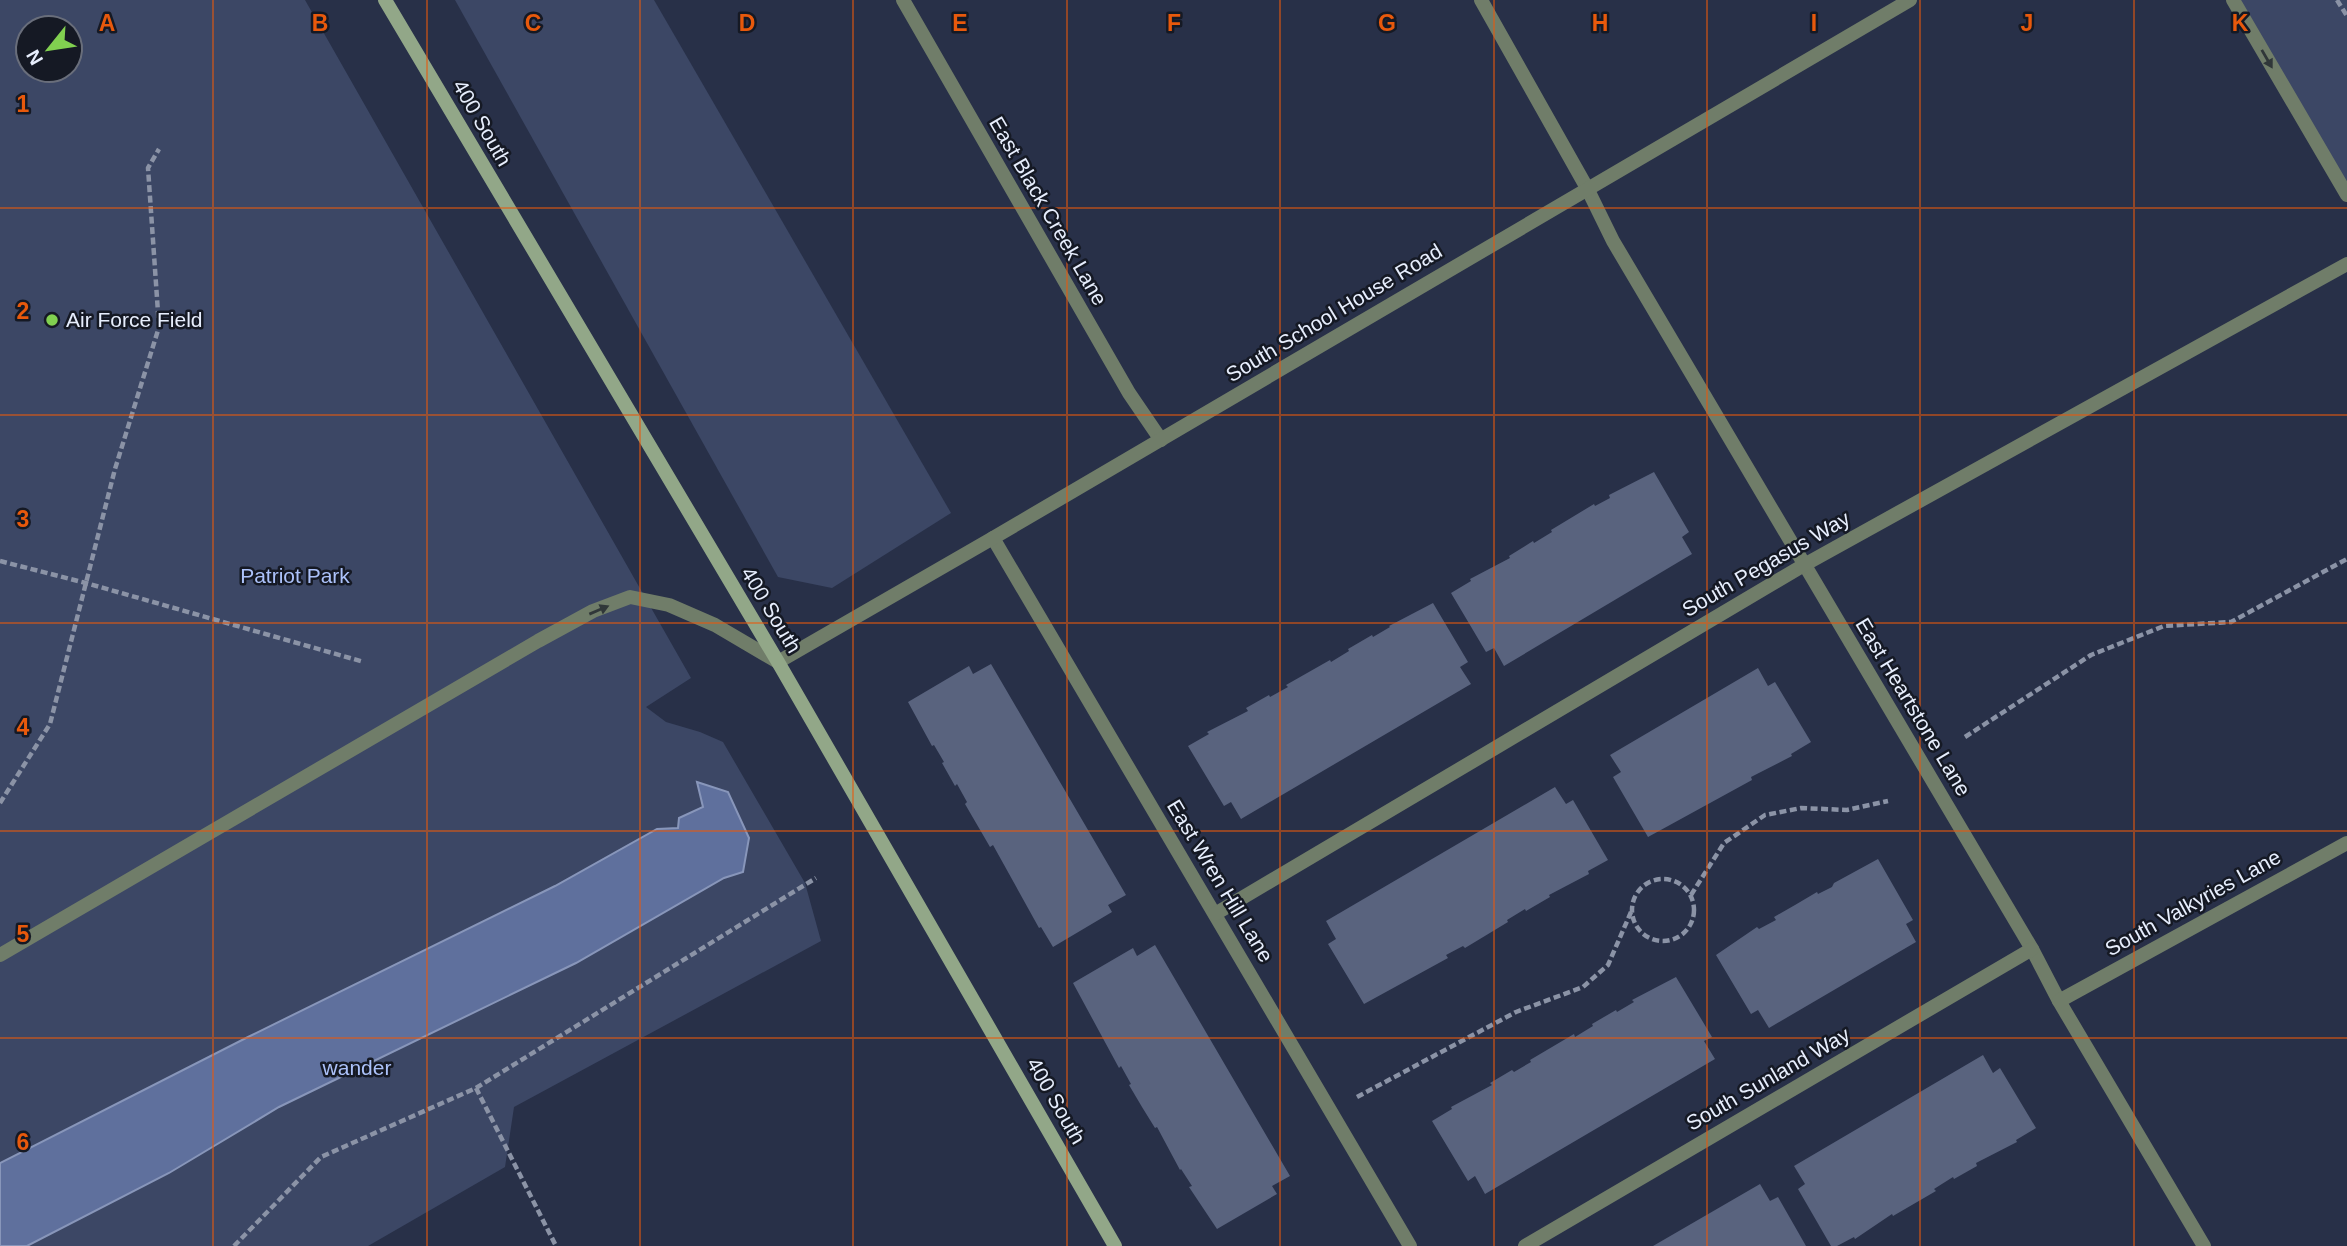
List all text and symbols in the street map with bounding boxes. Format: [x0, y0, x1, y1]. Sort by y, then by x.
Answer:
text: A [99, 10, 115, 36]
text: B [312, 10, 328, 36]
text: C [525, 10, 541, 36]
text: D [739, 10, 755, 36]
text: E [952, 10, 968, 36]
text: F [1167, 10, 1181, 36]
text: G [1378, 10, 1396, 36]
text: H [1592, 10, 1608, 36]
text: I [1811, 10, 1817, 36]
text: J [2021, 10, 2033, 36]
text: K [2232, 10, 2249, 36]
north arrow [14, 14, 84, 84]
text: N [22, 46, 47, 68]
one-way arrow [2261, 49, 2273, 68]
street label: 400 South [449, 76, 516, 170]
text: 1 [17, 91, 30, 117]
street label: East Black Creek Lane [985, 113, 1112, 309]
street label: South School House Road [1222, 239, 1446, 386]
text: 2 [17, 298, 29, 324]
place label: Air Force Field [66, 308, 203, 331]
marker: Air Force Field [44, 312, 60, 328]
text: 3 [17, 506, 29, 532]
street label: South Pegasus Way [1678, 506, 1854, 621]
street label: 400 South [737, 563, 806, 657]
park label: Patriot Park [240, 564, 350, 587]
one-way arrow [589, 604, 610, 615]
street label: East Heartstone Lane [1851, 614, 1976, 800]
text: 4 [17, 714, 30, 740]
street label: East Wren Hill Lane [1163, 795, 1278, 966]
street label: South Valkyries Lane [2101, 845, 2284, 960]
text: 5 [17, 921, 30, 947]
street label: South Sunland Way [1682, 1022, 1854, 1135]
street label: 400 South [1023, 1054, 1090, 1148]
park label: wander [322, 1056, 391, 1079]
text: 6 [17, 1129, 29, 1155]

